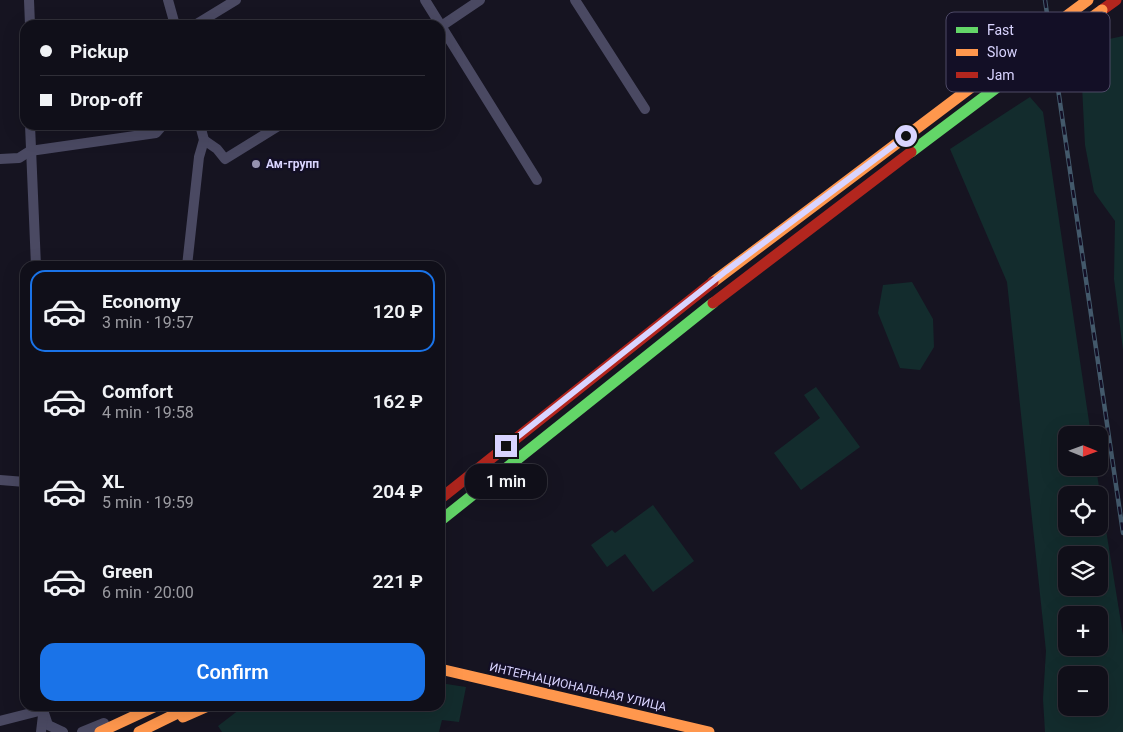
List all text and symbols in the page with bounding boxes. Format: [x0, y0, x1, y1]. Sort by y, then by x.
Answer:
legend [946, 12, 1110, 92]
text: Fast [987, 22, 1014, 38]
text: Pickup [70, 40, 129, 63]
text: Slow [987, 44, 1018, 60]
text: Jam [987, 67, 1015, 83]
text: Drop-off [70, 88, 142, 111]
route start [895, 125, 917, 147]
place label: Ам-групп [266, 157, 319, 171]
marker: Ам-групп [250, 158, 262, 170]
icon: car [42, 289, 87, 334]
text: Economy [102, 290, 181, 313]
text: 120 ₽ [372, 300, 423, 323]
text: 3 min · 19:57 [102, 313, 194, 332]
icon: car [42, 379, 87, 424]
text: Comfort [102, 380, 173, 403]
text: 162 ₽ [372, 390, 423, 413]
text: 4 min · 19:58 [102, 403, 194, 422]
north arrow [1058, 426, 1108, 476]
map controls [1058, 426, 1108, 716]
route end [495, 435, 517, 457]
callout: 1 min [465, 464, 547, 498]
icon: car [42, 469, 87, 514]
text: XL [102, 470, 124, 493]
text: 1 min [486, 472, 526, 491]
text: 204 ₽ [372, 480, 423, 503]
button: locate [1058, 486, 1108, 536]
text: 5 min · 19:59 [102, 493, 194, 512]
button: layers [1058, 546, 1108, 596]
icon: car [42, 559, 87, 604]
text: Green [102, 560, 153, 583]
text: 221 ₽ [372, 570, 423, 593]
text: 6 min · 20:00 [102, 583, 194, 602]
button: + [1058, 606, 1108, 656]
button: Confirm [40, 643, 425, 701]
street label: ИНТЕРНАЦИОНАЛЬНАЯ УЛИЦА [488, 660, 668, 714]
button: − [1058, 666, 1108, 716]

